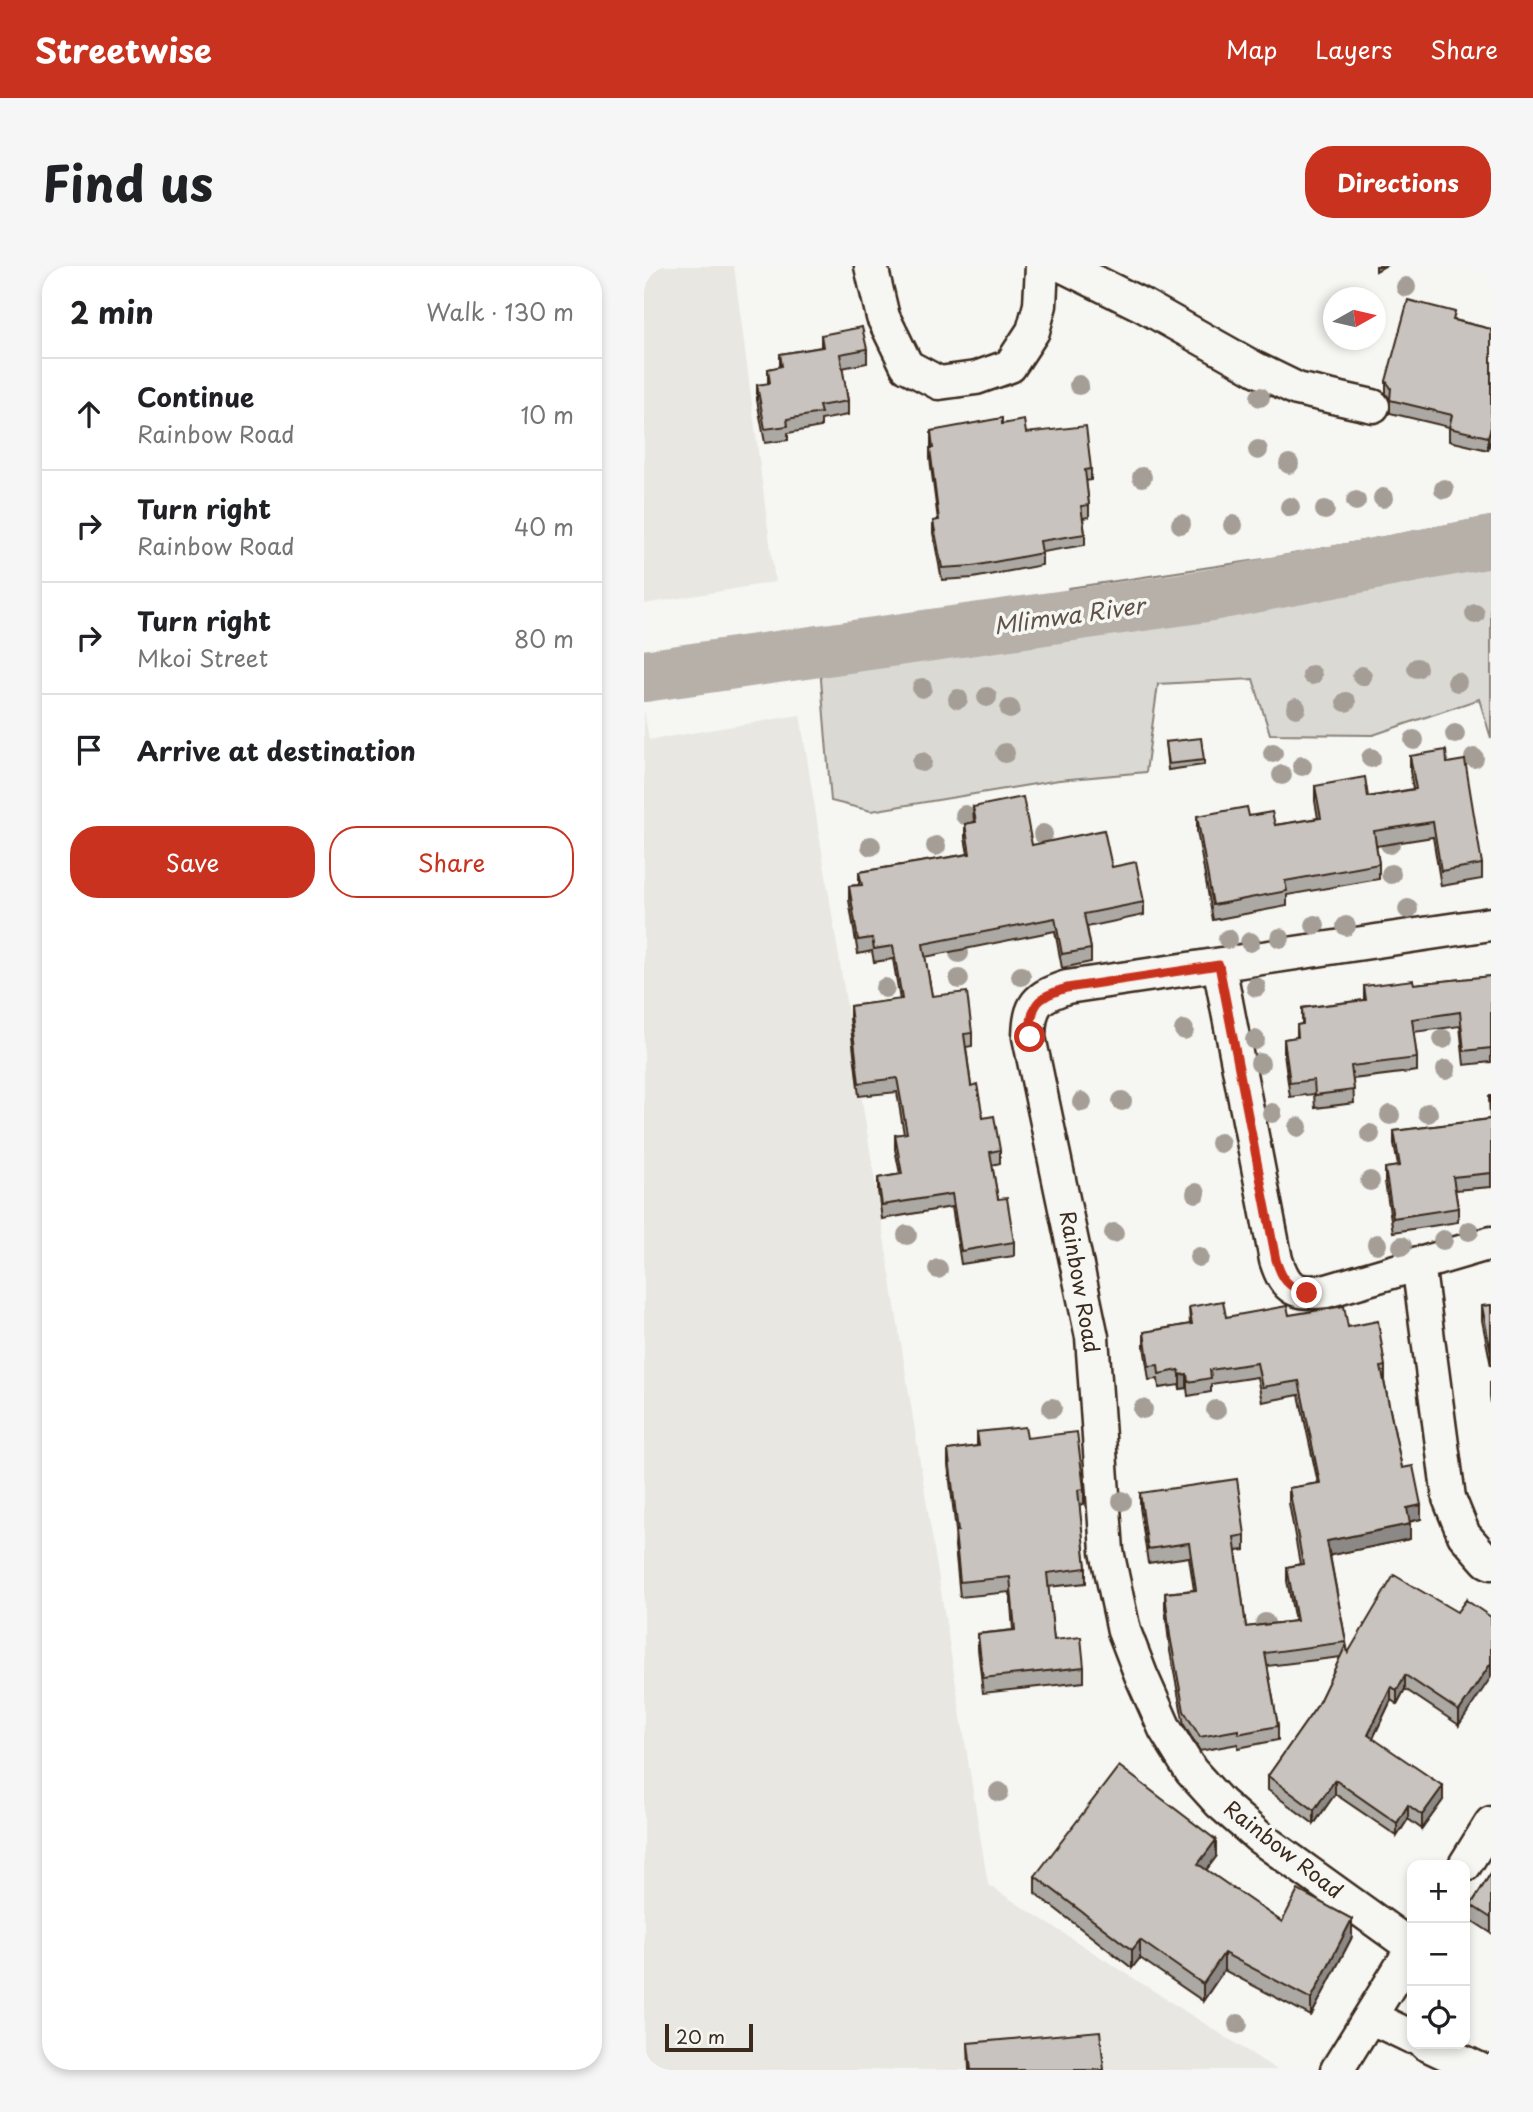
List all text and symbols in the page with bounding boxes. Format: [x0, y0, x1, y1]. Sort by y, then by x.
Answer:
text: Streetwise [35, 24, 212, 74]
text: Map [1226, 31, 1277, 67]
text: Layers [1315, 31, 1392, 67]
text: Share [1430, 31, 1498, 67]
text: Find us [42, 145, 213, 219]
button: Directions [1305, 146, 1491, 218]
north arrow [1323, 287, 1386, 350]
text: 2 min [70, 289, 154, 334]
text: Walk · 130 m [426, 294, 574, 329]
text: Continue [137, 377, 254, 416]
icon: ahead [70, 395, 108, 433]
text: 10 m [520, 397, 574, 432]
text: Rainbow Road [137, 416, 295, 451]
text: Turn right [137, 489, 271, 528]
icon: right [70, 507, 108, 545]
text: 40 m [514, 509, 574, 544]
text: Rainbow Road [137, 528, 295, 563]
water label: Mlimwa River [991, 586, 1150, 642]
text: Turn right [137, 601, 271, 640]
icon: right [70, 619, 108, 657]
text: 80 m [514, 621, 574, 656]
text: Mkoi Street [137, 640, 268, 675]
icon: arrive [70, 731, 108, 769]
text: Arrive at destination [137, 731, 416, 770]
button: Save [70, 826, 315, 898]
button: Share [329, 826, 574, 898]
route start [1014, 1021, 1045, 1052]
street label: Rainbow Road [1053, 1208, 1109, 1355]
route end [1291, 1277, 1322, 1308]
street label: Rainbow Road [1218, 1792, 1351, 1905]
map controls [1407, 1860, 1470, 2049]
button: + [1407, 1860, 1470, 1923]
button: − [1407, 1923, 1470, 1986]
button: locate [1407, 1986, 1470, 2049]
scale bar [665, 2021, 752, 2053]
text: 20 m [676, 2022, 725, 2050]

